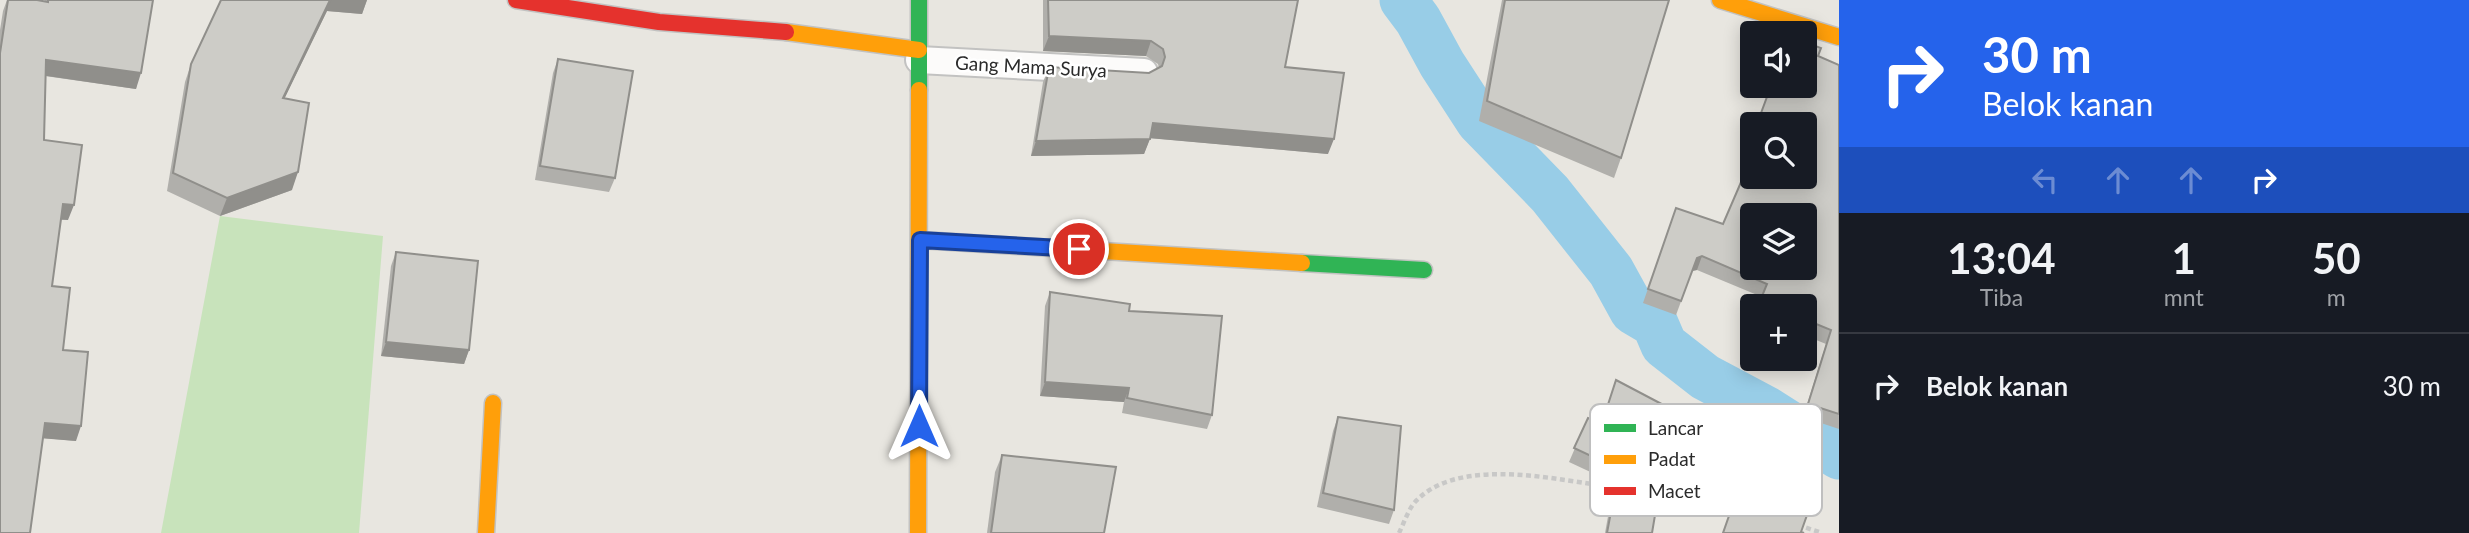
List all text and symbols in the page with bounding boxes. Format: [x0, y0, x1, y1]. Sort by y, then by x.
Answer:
map controls [1740, 21, 1817, 371]
button: sound [1740, 21, 1817, 98]
text: 30 m [1982, 25, 2092, 83]
icon: right [1867, 28, 1958, 119]
street label: Gang Mama Surya [954, 51, 1108, 81]
text: Belok kanan [1982, 84, 2153, 123]
button: search [1740, 112, 1817, 189]
icon: left [2026, 161, 2064, 199]
icon: ahead [2099, 161, 2137, 199]
icon: ahead [2172, 161, 2210, 199]
icon: right [2245, 161, 2283, 199]
button: layers [1740, 203, 1817, 280]
pin [1049, 219, 1109, 279]
icon: arrive [1060, 230, 1098, 268]
text: 13:04 [1947, 233, 2056, 283]
text: 1 [2172, 233, 2196, 283]
text: 50 [2312, 233, 2361, 283]
text: Tiba [1980, 283, 2023, 311]
text: mnt [2164, 283, 2204, 311]
text: m [2327, 283, 2346, 311]
button: + [1740, 294, 1817, 371]
icon: right [1867, 367, 1905, 405]
text: Belok kanan [1926, 370, 2068, 402]
text: 30 m [2383, 370, 2441, 402]
position arrow [882, 389, 956, 463]
legend [1590, 404, 1822, 516]
text: Lancar [1648, 416, 1703, 439]
text: Padat [1648, 447, 1696, 470]
text: Macet [1648, 479, 1701, 502]

